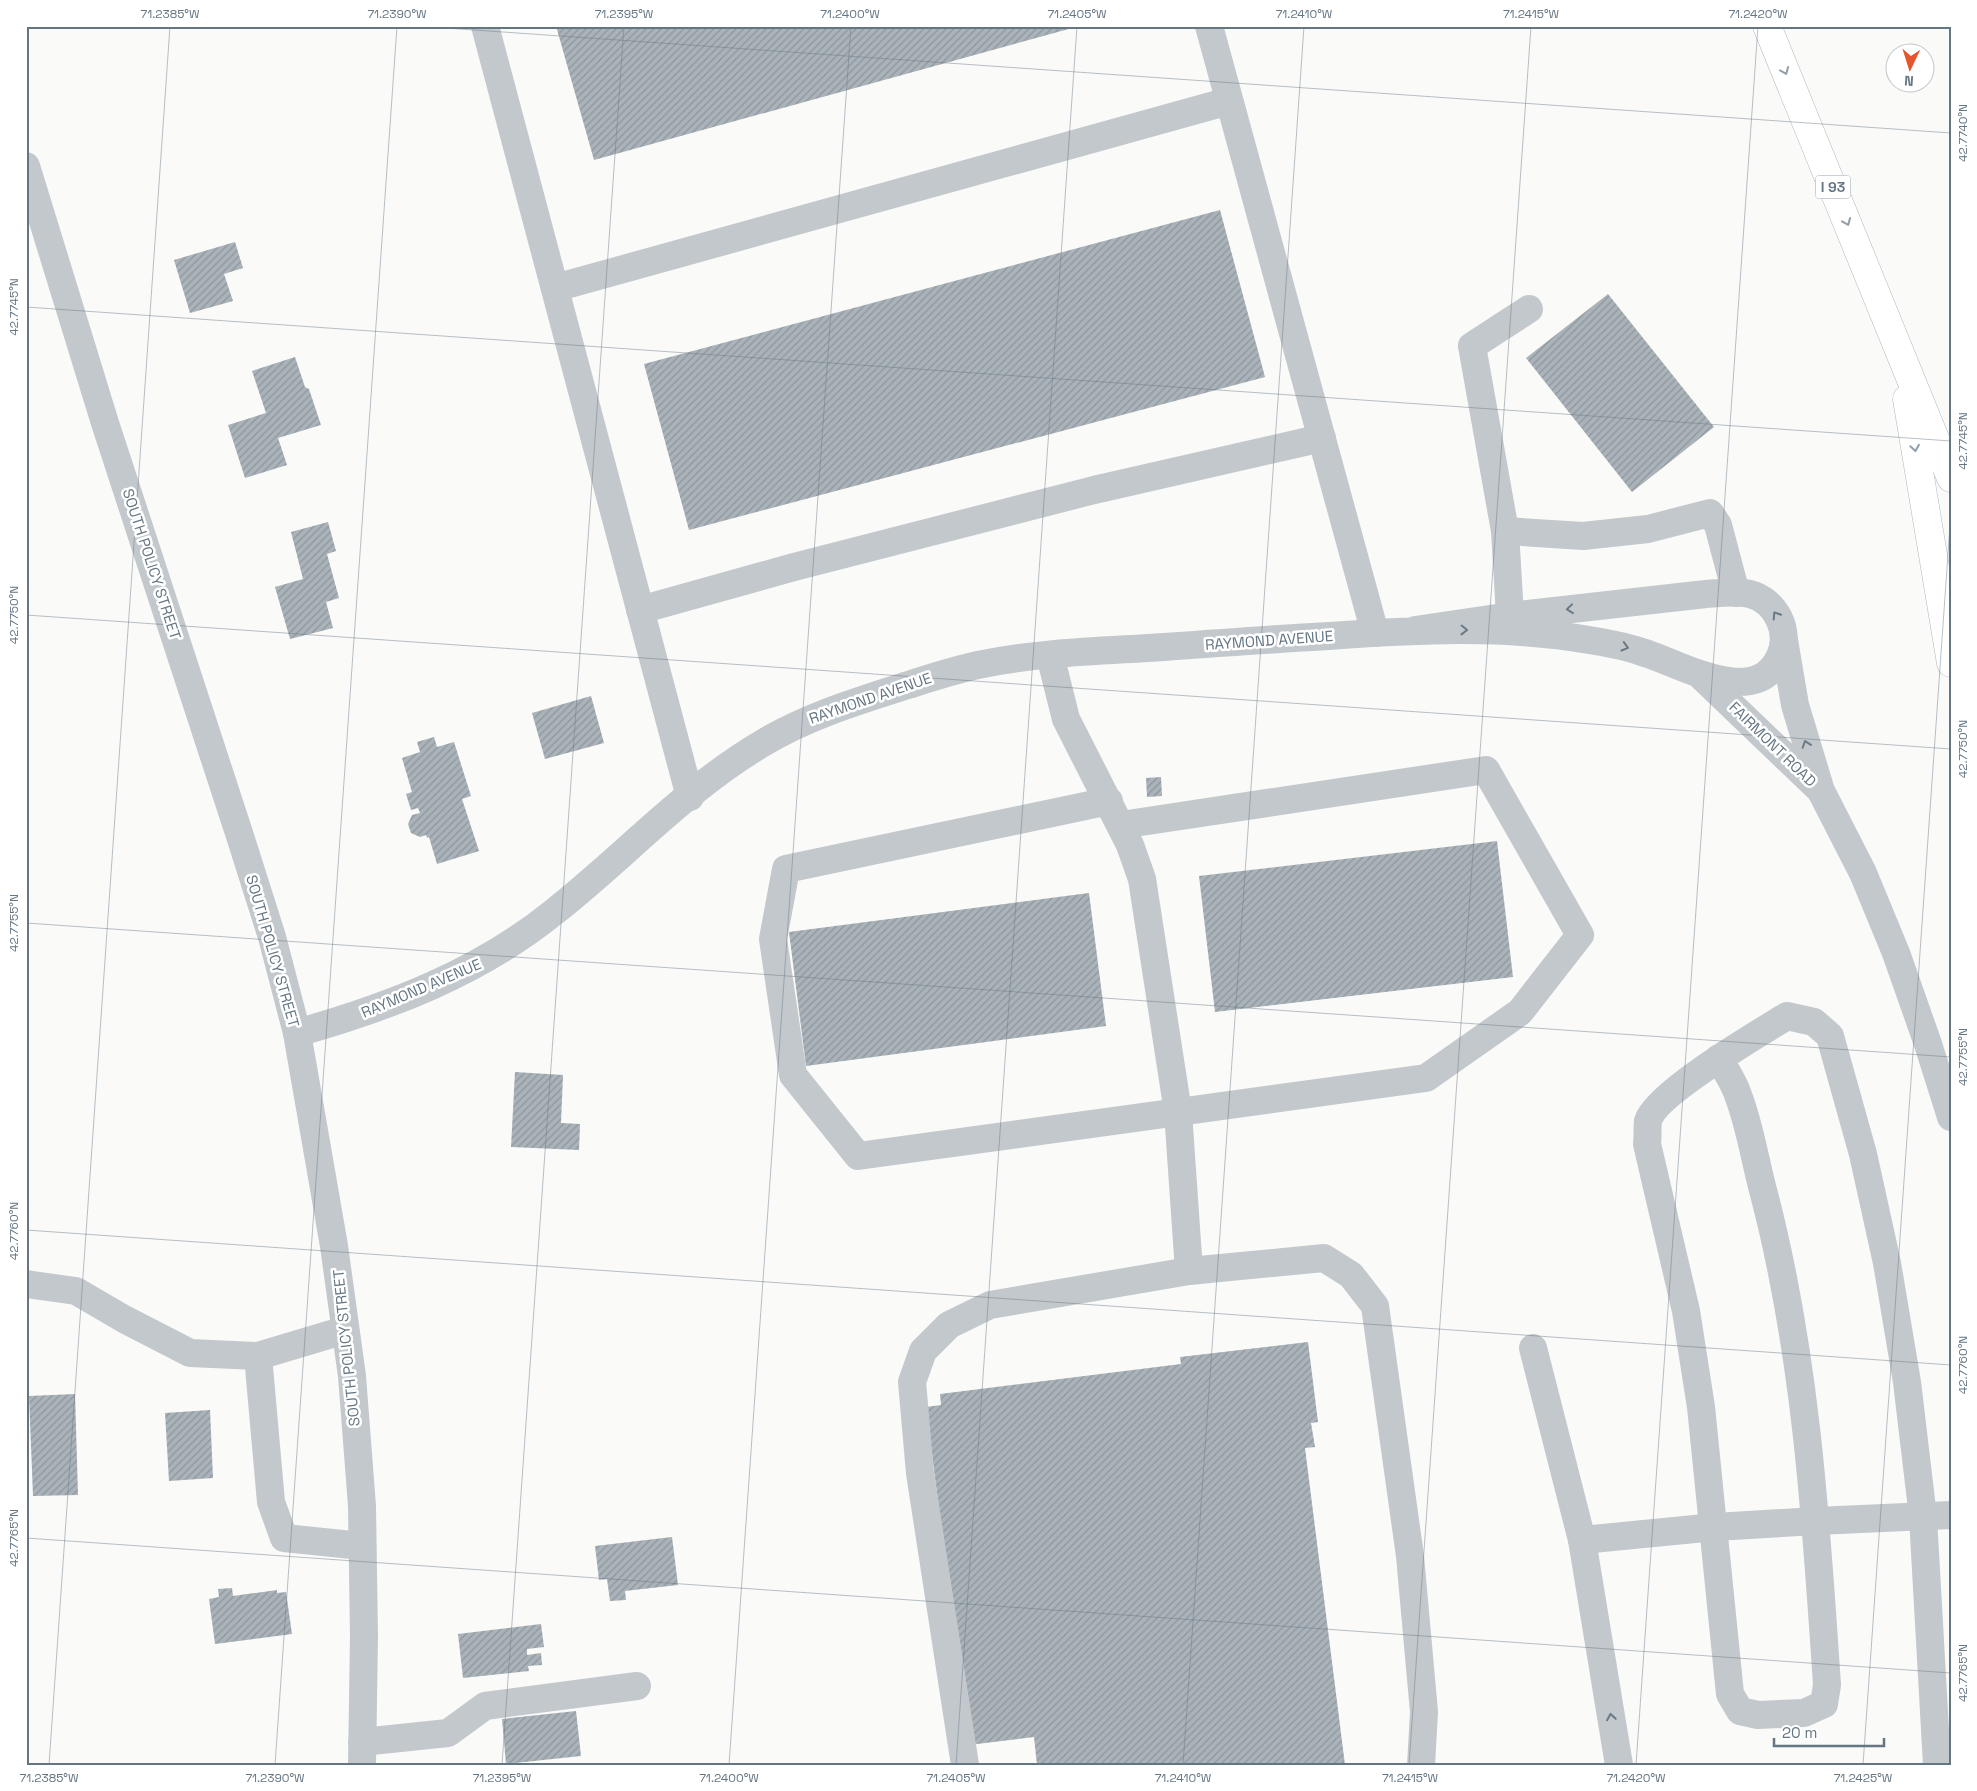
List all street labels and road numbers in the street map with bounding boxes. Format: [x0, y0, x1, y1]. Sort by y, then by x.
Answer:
road number: I 93 [1816, 176, 1850, 198]
street label: SOUTH POLICY STREET [119, 486, 185, 642]
street label: RAYMOND AVENUE [1204, 626, 1334, 654]
street label: RAYMOND AVENUE [806, 668, 934, 728]
street label: FAIRMONT ROAD [1725, 698, 1821, 790]
street label: SOUTH POLICY STREET [242, 873, 304, 1030]
street label: RAYMOND AVENUE [358, 954, 484, 1022]
street label: SOUTH POLICY STREET [328, 1268, 364, 1427]

